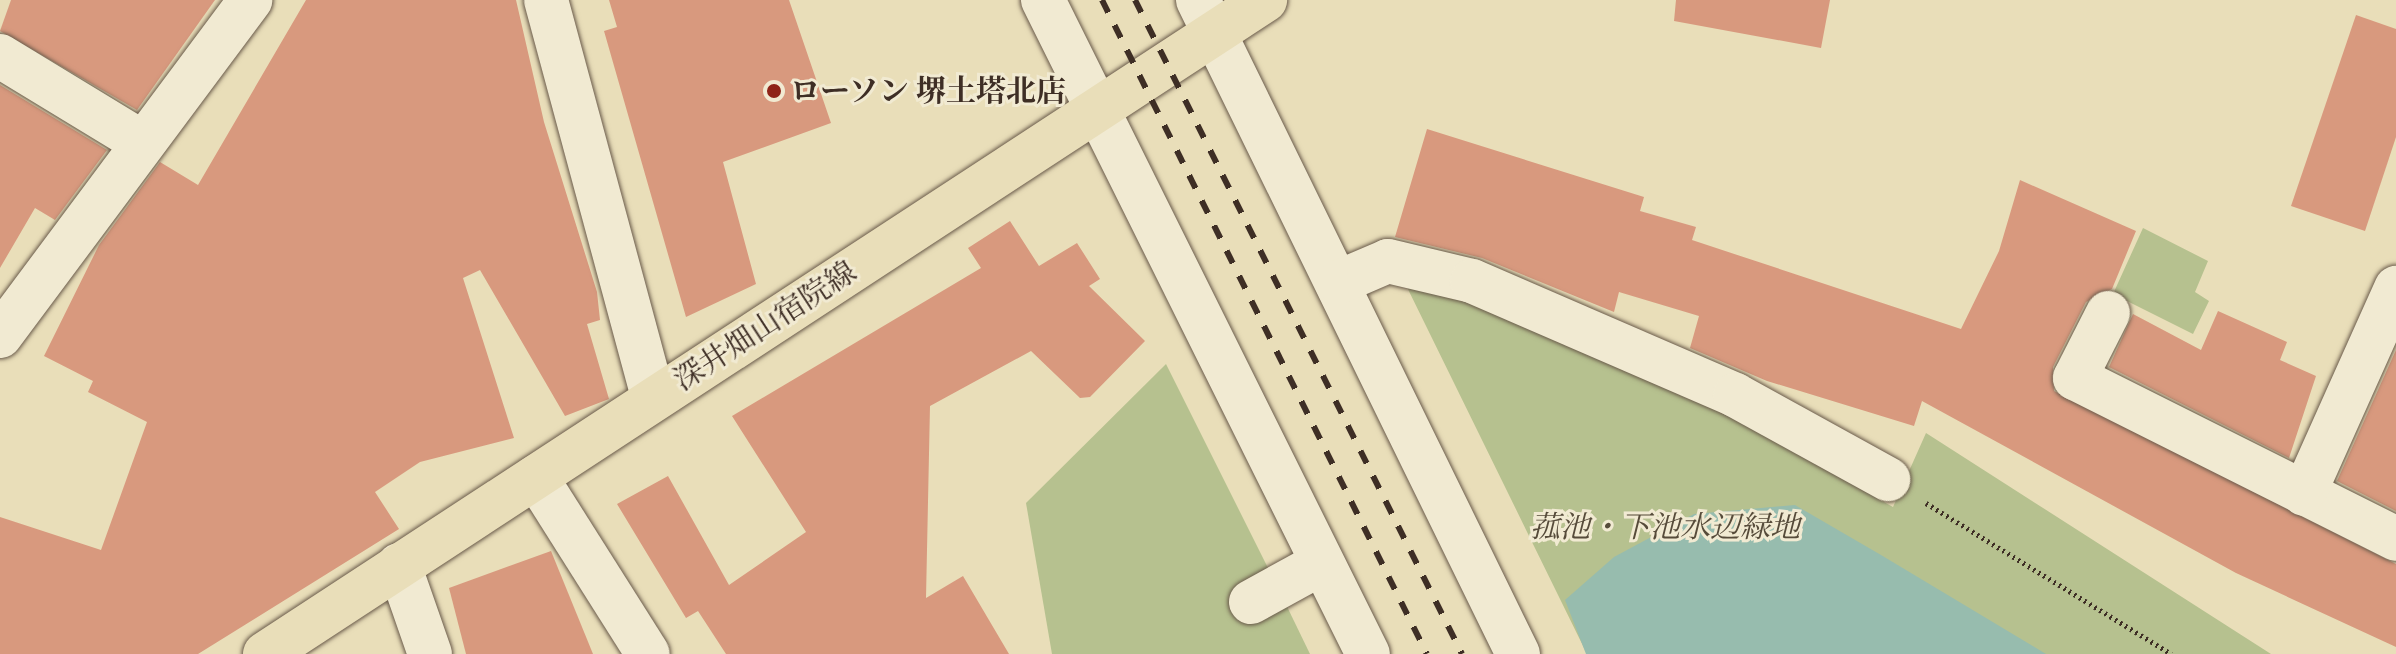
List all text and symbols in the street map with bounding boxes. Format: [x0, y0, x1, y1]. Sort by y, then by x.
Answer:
place label: ローソン 堺土塔北店 [790, 73, 1067, 109]
marker: ローソン 堺土塔北店 [765, 82, 783, 100]
street label: 深井畑山宿院線 [667, 254, 863, 398]
park label: 菰池・下池水辺緑地 [1530, 509, 1800, 545]

